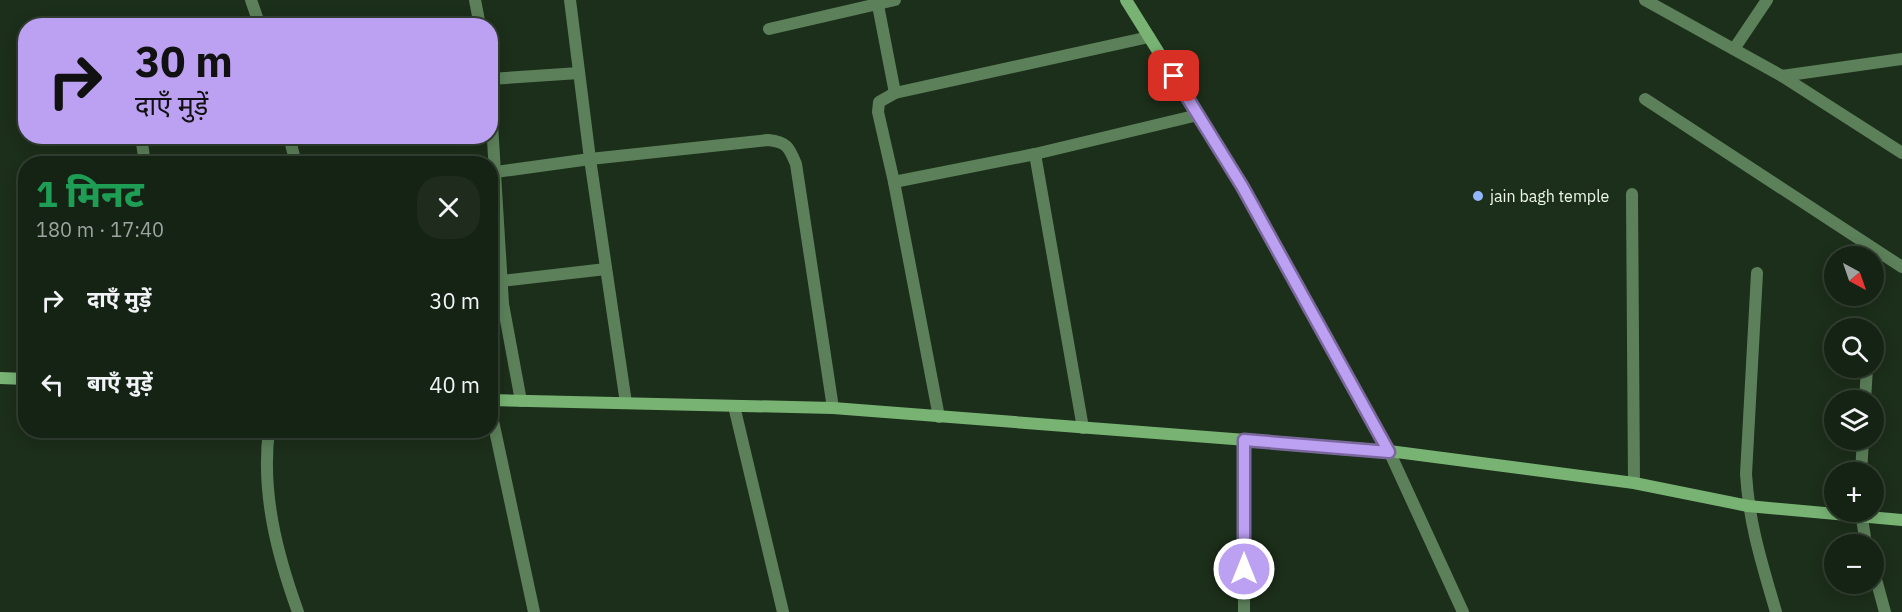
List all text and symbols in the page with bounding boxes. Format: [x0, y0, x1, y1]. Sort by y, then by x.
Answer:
text: 30 m [135, 34, 233, 89]
icon: right [36, 42, 114, 120]
pin [1148, 50, 1199, 101]
icon: arrive [1157, 59, 1190, 92]
text: दाएँ मुड़ें [135, 87, 208, 122]
text: 1 मिनट [36, 170, 144, 217]
button: close [417, 176, 480, 239]
place label: jain bagh temple [1490, 186, 1609, 206]
marker: jain bagh temple [1471, 189, 1485, 203]
text: 180 m · 17:40 [36, 216, 164, 243]
north arrow [1824, 246, 1884, 306]
map controls [1824, 246, 1884, 594]
icon: right [36, 284, 69, 317]
text: दाएँ मुड़ें [87, 284, 151, 313]
text: 30 m [429, 286, 480, 315]
button: search [1824, 318, 1884, 378]
icon: left [36, 368, 69, 401]
text: बाएँ मुड़ें [87, 368, 153, 397]
text: 40 m [429, 370, 480, 399]
button: layers [1824, 390, 1884, 450]
button: + [1824, 462, 1884, 522]
button: − [1824, 534, 1884, 594]
position arrow [1212, 537, 1276, 601]

